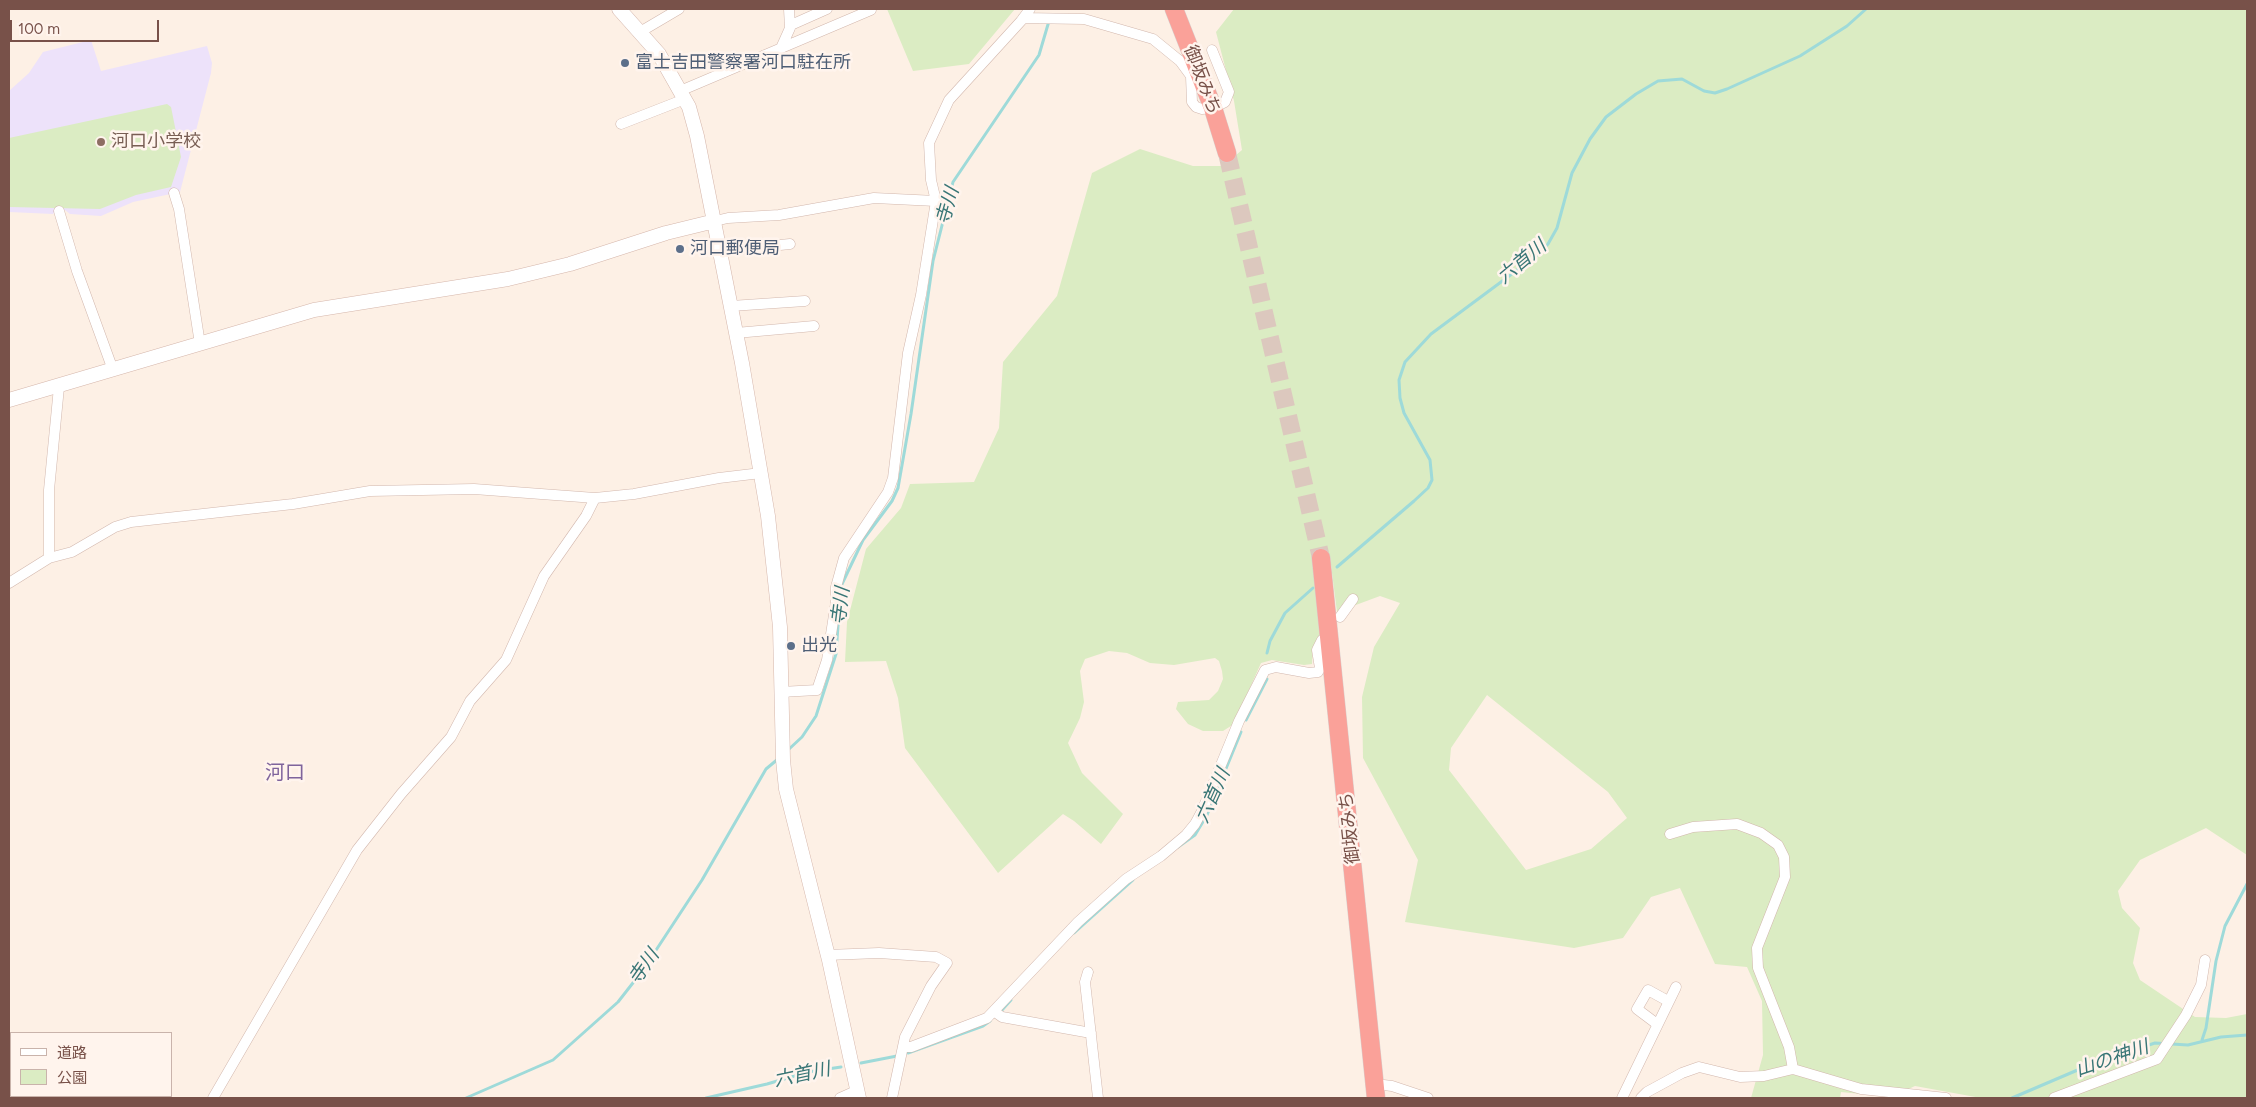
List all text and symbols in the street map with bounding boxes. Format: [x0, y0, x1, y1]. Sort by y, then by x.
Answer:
scale bar [12, 10, 161, 42]
text: 100 m [18, 20, 60, 38]
street label: 御坂みち [1179, 43, 1225, 117]
place label: 富士吉田警察署河口駐在所 [635, 52, 851, 74]
marker: 富士吉田警察署河口駐在所 [619, 57, 631, 69]
place label: 河口小学校 [111, 131, 201, 153]
marker: 河口小学校 [95, 136, 107, 148]
water label: 寺川 [932, 185, 964, 227]
water label: 六首川 [1493, 235, 1551, 289]
place label: 河口郵便局 [690, 238, 780, 260]
marker: 河口郵便局 [674, 243, 686, 255]
water label: 寺川 [827, 586, 855, 626]
place label: 出光 [801, 635, 837, 657]
marker: 出光 [785, 640, 797, 652]
district label: 河口 [265, 761, 305, 785]
water label: 六首川 [1191, 765, 1235, 827]
street label: 御坂みち [1335, 791, 1365, 865]
water label: 寺川 [624, 945, 664, 989]
legend [10, 1032, 172, 1097]
water label: 山の神川 [2072, 1036, 2152, 1082]
text: 道路 [57, 1044, 87, 1062]
water label: 六首川 [772, 1058, 832, 1092]
text: 公園 [57, 1069, 87, 1087]

